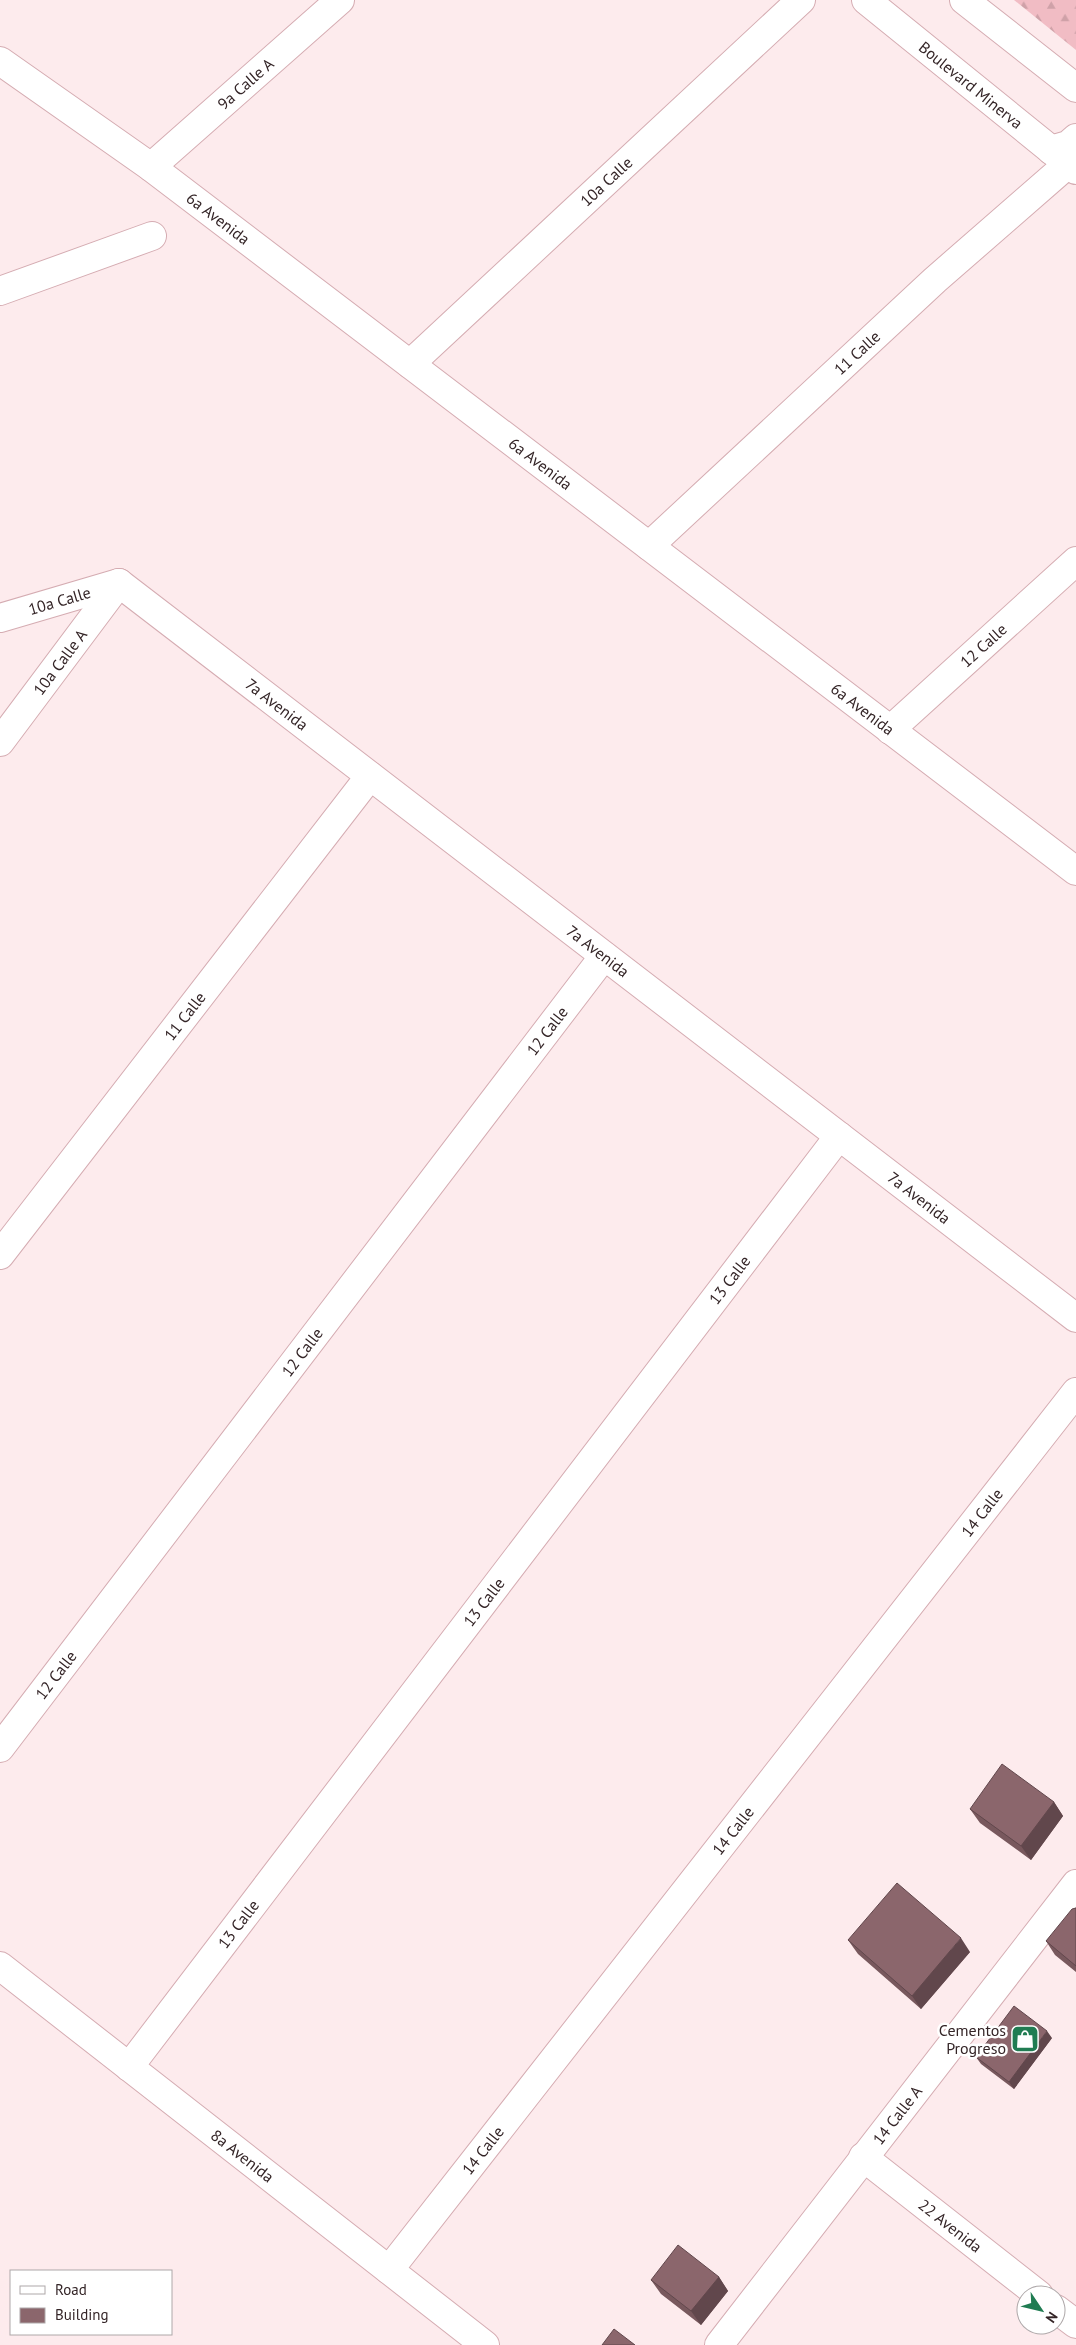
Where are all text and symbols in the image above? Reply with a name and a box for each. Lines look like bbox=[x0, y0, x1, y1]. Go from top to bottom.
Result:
street label: Boulevard Minerva bbox=[915, 37, 1027, 133]
street label: 9a Calle A bbox=[213, 53, 278, 114]
street label: 10a Calle bbox=[576, 152, 636, 211]
street label: 6a Avenida bbox=[183, 188, 254, 249]
street label: 11 Calle bbox=[830, 326, 884, 379]
street label: 6a Avenida bbox=[505, 433, 576, 494]
street label: 10a Calle bbox=[26, 582, 93, 619]
street label: 12 Calle bbox=[956, 619, 1011, 672]
street label: 10a Calle A bbox=[29, 625, 91, 699]
street label: 7a Avenida bbox=[241, 674, 312, 735]
street label: 6a Avenida bbox=[827, 678, 899, 739]
street label: 7a Avenida bbox=[563, 920, 633, 981]
street label: 11 Calle bbox=[160, 988, 210, 1044]
street label: 12 Calle bbox=[522, 1002, 572, 1059]
street label: 7a Avenida bbox=[884, 1167, 955, 1228]
street label: 13 Calle bbox=[704, 1251, 754, 1308]
street label: 12 Calle bbox=[277, 1324, 327, 1380]
street label: 14 Calle bbox=[957, 1484, 1007, 1541]
street label: 13 Calle bbox=[459, 1573, 509, 1630]
street label: 12 Calle bbox=[31, 1646, 81, 1703]
street label: 14 Calle bbox=[708, 1802, 758, 1859]
street label: 13 Calle bbox=[213, 1896, 263, 1952]
place label: Cementos Progreso bbox=[939, 2020, 1006, 2058]
shop icon: Cementos Progreso bbox=[1010, 2024, 1040, 2054]
street label: 14 Calle A bbox=[868, 2081, 927, 2148]
street label: 14 Calle bbox=[458, 2122, 508, 2179]
street label: 8a Avenida bbox=[207, 2125, 278, 2186]
street label: 22 Avenida bbox=[915, 2194, 986, 2257]
legend bbox=[10, 2270, 172, 2335]
text: Road bbox=[55, 2280, 87, 2299]
north arrow bbox=[1016, 2285, 1066, 2335]
text: Building bbox=[55, 2305, 109, 2324]
text: N bbox=[1042, 2309, 1062, 2326]

